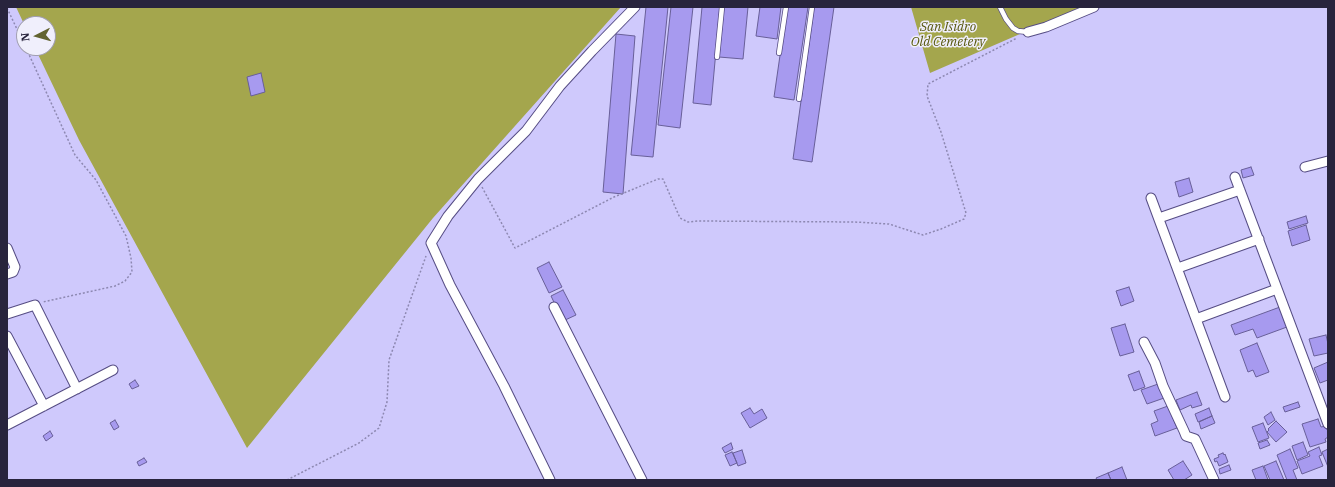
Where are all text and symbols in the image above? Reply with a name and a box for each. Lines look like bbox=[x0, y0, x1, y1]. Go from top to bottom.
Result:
north arrow bbox=[16, 16, 56, 56]
park label: San Isidro Old Cemetery bbox=[911, 19, 985, 50]
text: N bbox=[18, 32, 32, 42]

